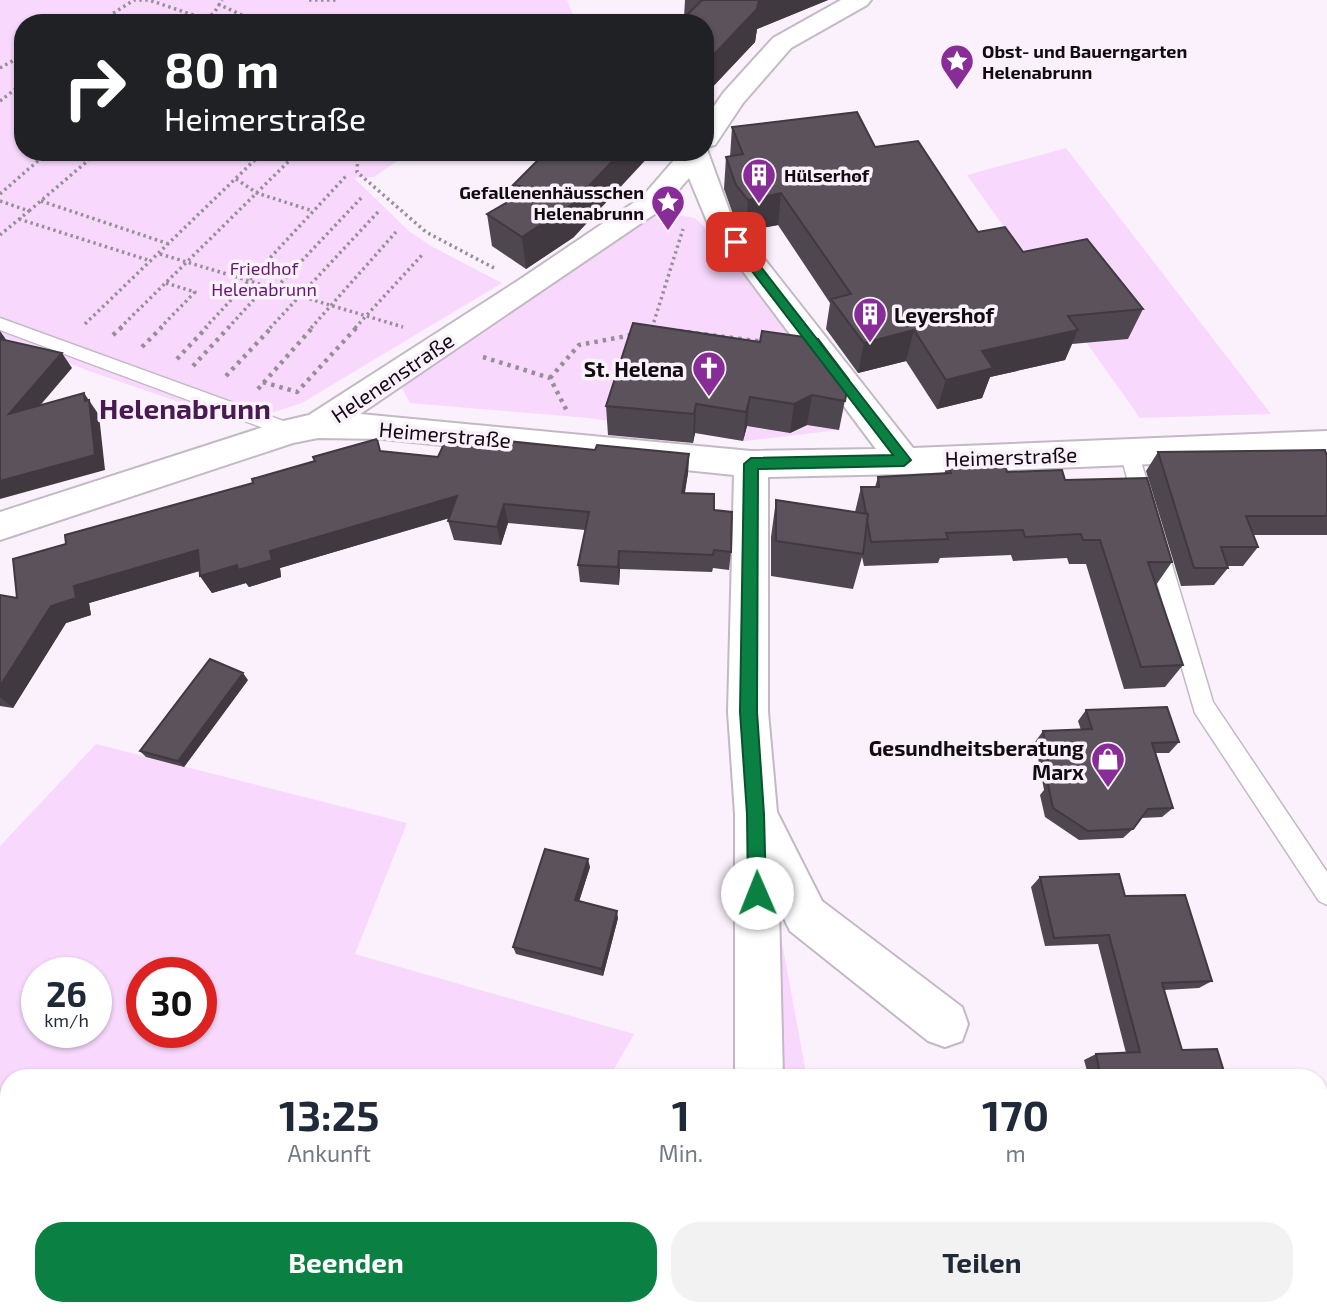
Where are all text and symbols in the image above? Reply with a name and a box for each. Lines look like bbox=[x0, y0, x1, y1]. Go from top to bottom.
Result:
text: 80 m bbox=[164, 39, 279, 98]
place label: Obst- und Bauerngarten Helenabrunn bbox=[982, 40, 1187, 83]
icon: right bbox=[49, 42, 140, 133]
place icon: Obst- und Bauerngarten Helenabrunn bbox=[938, 42, 976, 91]
text: Heimerstraße bbox=[164, 99, 366, 137]
building icon: Hülserhof bbox=[740, 156, 778, 205]
place label: Hülserhof bbox=[784, 164, 870, 186]
place label: Gefallenenhäusschen Helenabrunn bbox=[459, 181, 644, 224]
place icon: Gefallenenhäusschen Helenabrunn bbox=[649, 183, 687, 232]
pin bbox=[706, 212, 766, 272]
icon: arrive bbox=[717, 223, 755, 261]
park label: Friedhof Helenabrunn bbox=[211, 257, 317, 300]
building icon: Leyershof bbox=[851, 295, 889, 344]
place label: Leyershof bbox=[894, 302, 995, 328]
street label: Helenenstraße bbox=[326, 327, 458, 427]
church icon: St. Helena bbox=[690, 349, 728, 398]
place label: St. Helena bbox=[584, 356, 684, 381]
district label: Helenabrunn bbox=[99, 391, 271, 425]
street label: Heimerstraße bbox=[378, 416, 512, 452]
street label: Heimerstraße bbox=[944, 441, 1078, 471]
place label: Gesundheitsberatung Marx bbox=[869, 735, 1084, 784]
shop icon: Gesundheitsberatung Marx bbox=[1089, 740, 1127, 789]
position arrow bbox=[720, 856, 794, 930]
speed limit sign: 30 bbox=[126, 957, 217, 1048]
text: 26 bbox=[46, 972, 87, 1014]
text: km/h bbox=[44, 1009, 89, 1031]
text: 13:25 bbox=[279, 1089, 379, 1139]
text: 1 bbox=[672, 1089, 690, 1139]
text: 170 bbox=[982, 1089, 1049, 1139]
text: Ankunft bbox=[288, 1139, 371, 1167]
text: Min. bbox=[659, 1139, 703, 1167]
text: m bbox=[1005, 1139, 1026, 1167]
button: Beenden bbox=[35, 1222, 657, 1302]
button: Teilen bbox=[671, 1222, 1293, 1302]

